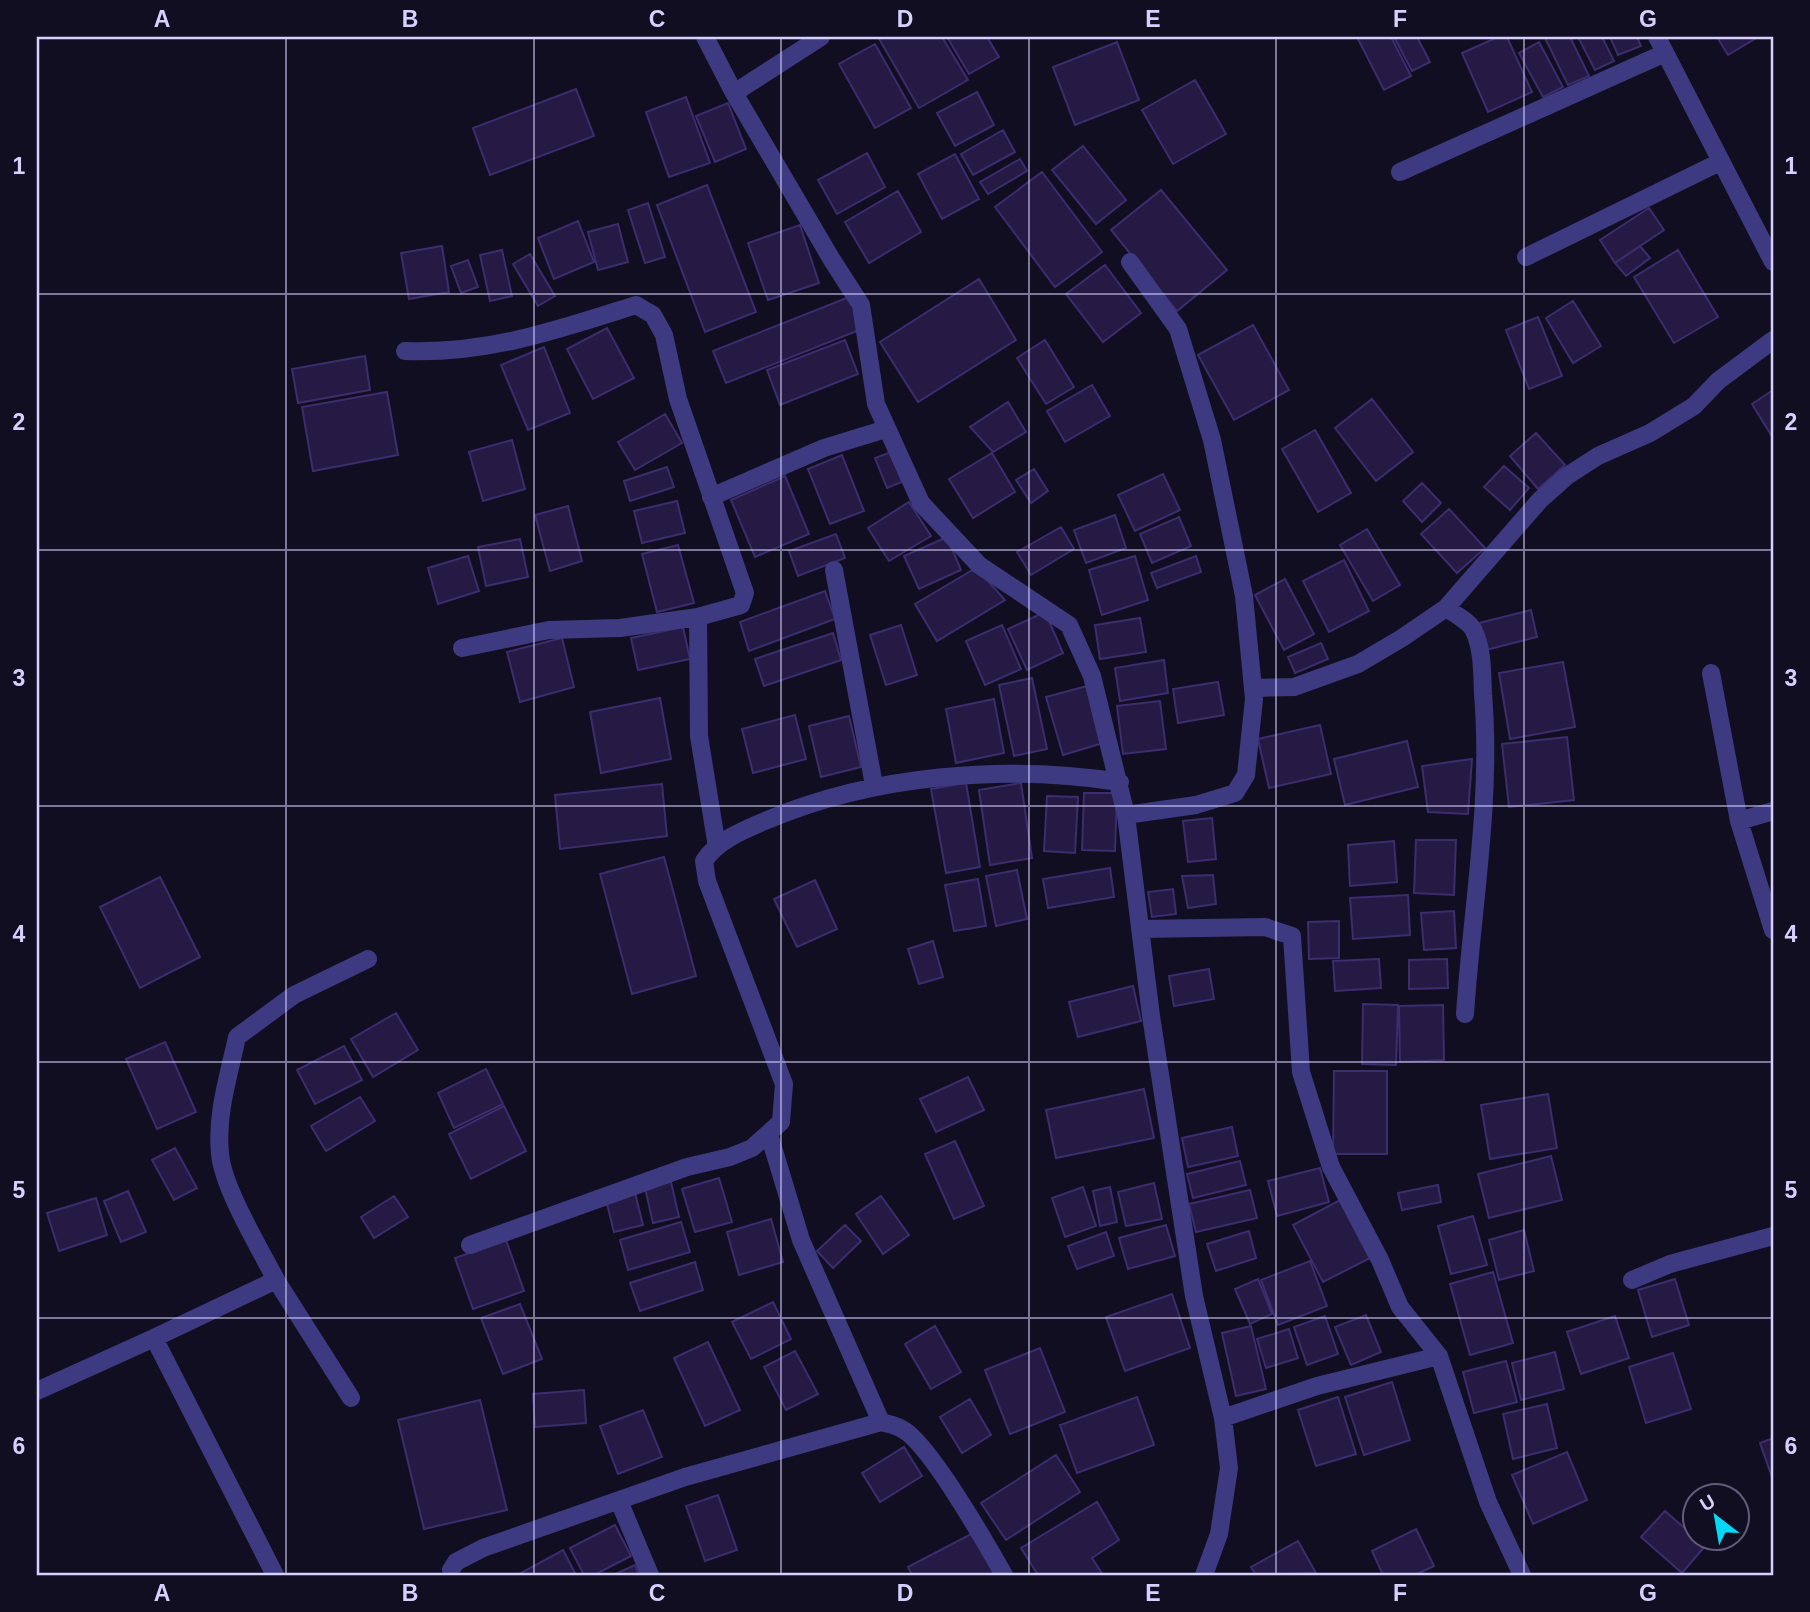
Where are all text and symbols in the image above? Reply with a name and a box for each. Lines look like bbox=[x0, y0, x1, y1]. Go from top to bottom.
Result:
text: A bbox=[154, 6, 170, 32]
text: B bbox=[402, 6, 418, 32]
text: C bbox=[649, 6, 665, 32]
text: D bbox=[897, 6, 913, 32]
text: E bbox=[1145, 6, 1161, 32]
text: F bbox=[1393, 6, 1407, 32]
text: G bbox=[1639, 6, 1657, 32]
text: 1 bbox=[13, 153, 26, 179]
text: 1 bbox=[1785, 153, 1798, 179]
text: 2 bbox=[13, 409, 25, 435]
text: 2 bbox=[1785, 409, 1797, 435]
text: 3 bbox=[13, 665, 25, 691]
text: 3 bbox=[1785, 665, 1797, 691]
text: 4 bbox=[13, 921, 26, 947]
text: 4 bbox=[1785, 921, 1798, 947]
text: 5 bbox=[13, 1177, 26, 1203]
text: 5 bbox=[1785, 1177, 1798, 1203]
text: 6 bbox=[13, 1433, 25, 1459]
text: 6 bbox=[1785, 1433, 1797, 1459]
north arrow bbox=[1680, 1482, 1750, 1552]
text: U bbox=[1696, 1490, 1719, 1515]
text: A bbox=[154, 1580, 170, 1606]
text: B bbox=[402, 1580, 418, 1606]
text: C bbox=[649, 1580, 665, 1606]
text: D bbox=[897, 1580, 913, 1606]
text: E bbox=[1145, 1580, 1161, 1606]
text: F bbox=[1393, 1580, 1407, 1606]
text: G bbox=[1639, 1580, 1657, 1606]

